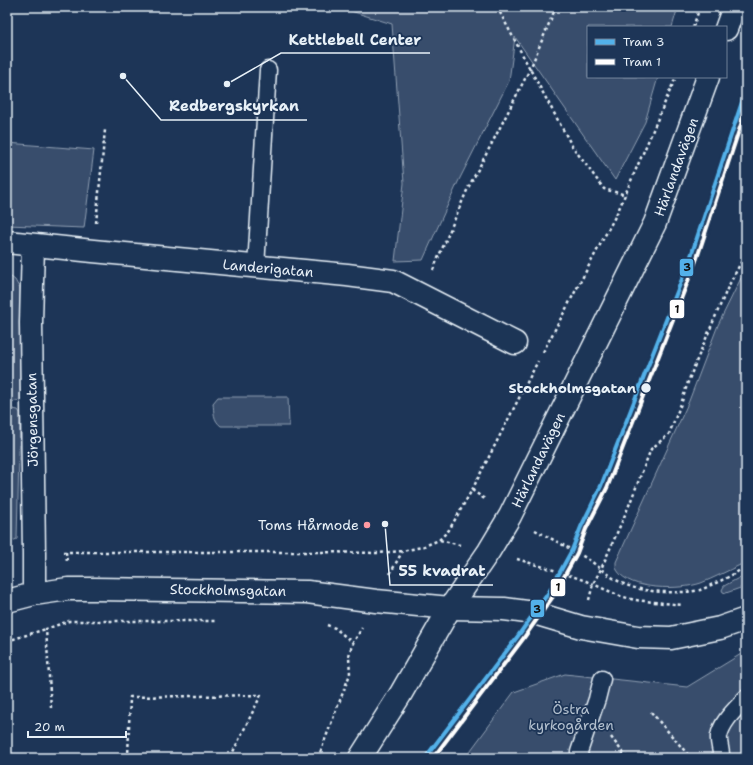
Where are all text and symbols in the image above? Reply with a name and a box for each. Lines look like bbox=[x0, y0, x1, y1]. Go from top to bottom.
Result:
callout: Kettlebell Center bbox=[281, 26, 430, 53]
legend bbox=[587, 26, 727, 78]
text: Kettlebell Center bbox=[289, 30, 421, 50]
text: Tram 3 bbox=[623, 34, 665, 50]
text: Tram 1 bbox=[623, 54, 661, 70]
callout: Redbergskyrkan bbox=[161, 93, 307, 120]
text: Redbergskyrkan bbox=[169, 96, 299, 116]
street label: Härlandavägen bbox=[650, 115, 702, 219]
street label: Landerigatan bbox=[222, 255, 315, 281]
line badge: 3 bbox=[679, 258, 694, 277]
text: 3 bbox=[683, 260, 691, 275]
line badge: 1 bbox=[669, 299, 685, 319]
text: 1 bbox=[674, 302, 680, 317]
street label: Jörgensgatan bbox=[22, 372, 42, 467]
place label: Stockholmsgatan bbox=[508, 379, 636, 397]
marker: Stockholmsgatan bbox=[639, 381, 653, 395]
street label: Härlandavägen bbox=[507, 409, 569, 511]
place label: Toms Hårmode bbox=[258, 516, 359, 534]
marker: Toms Hårmode bbox=[362, 520, 372, 530]
callout: 55 kvadrat bbox=[390, 558, 493, 585]
text: 55 kvadrat bbox=[398, 561, 486, 581]
line badge: 1 bbox=[550, 578, 566, 597]
street label: Stockholmsgatan bbox=[170, 580, 287, 600]
text: 1 bbox=[555, 580, 561, 595]
line badge: 3 bbox=[530, 599, 545, 618]
text: 3 bbox=[533, 602, 541, 617]
park label: Östra kyrkogården bbox=[528, 700, 614, 734]
scale bar bbox=[28, 713, 126, 739]
text: 20 m bbox=[34, 719, 65, 735]

